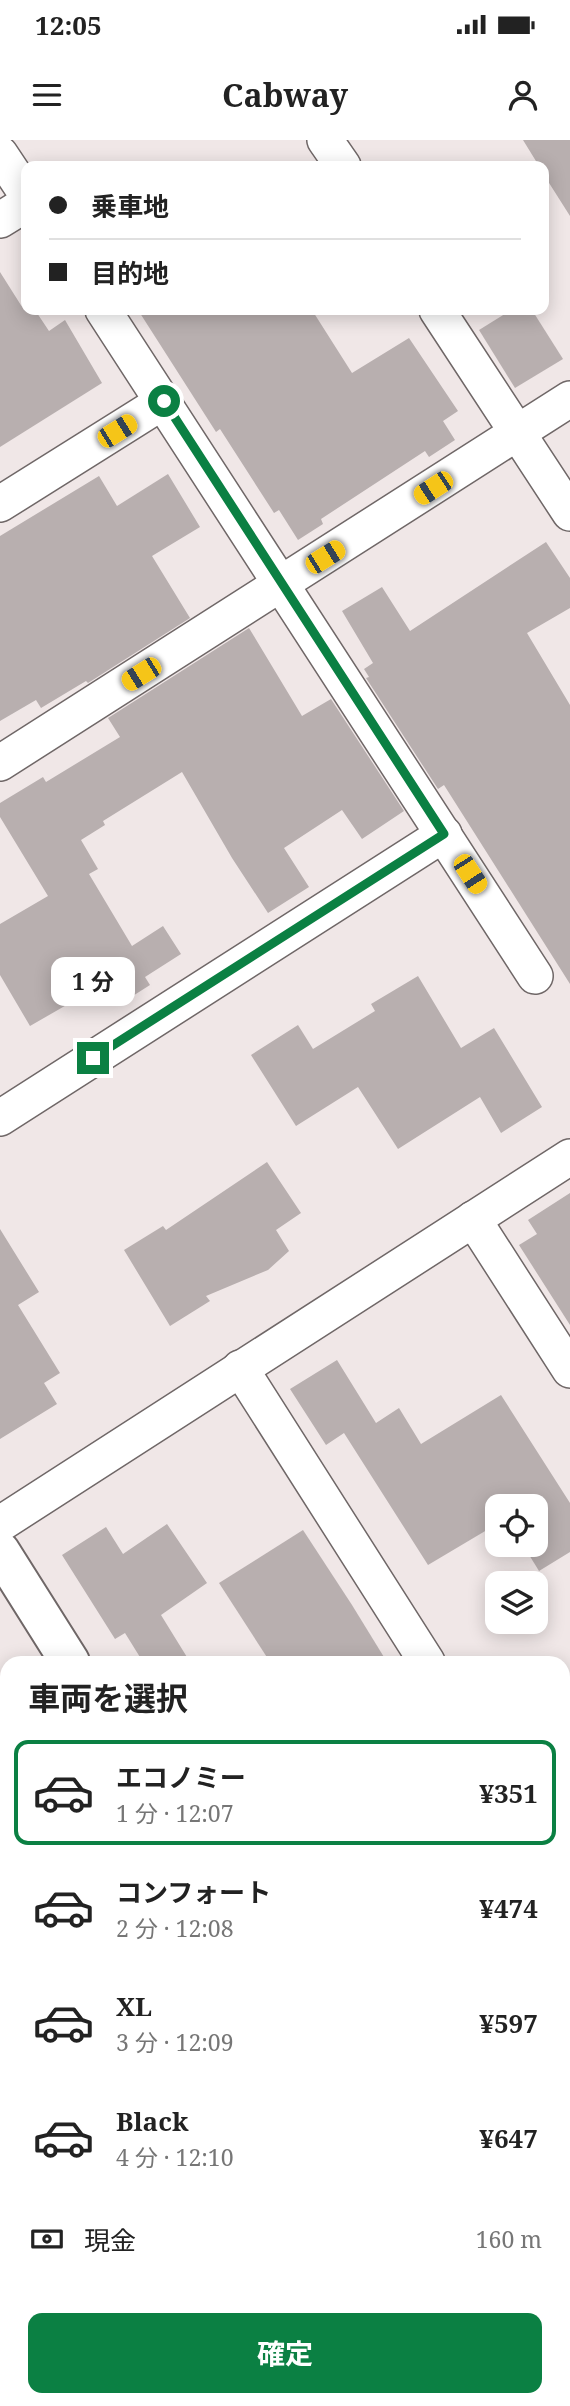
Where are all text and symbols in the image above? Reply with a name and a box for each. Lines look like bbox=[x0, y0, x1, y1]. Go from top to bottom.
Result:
text: 12:05 bbox=[35, 7, 102, 43]
text: Cabway bbox=[222, 73, 348, 116]
icon: menu bbox=[28, 76, 66, 114]
icon: person bbox=[504, 76, 542, 114]
text: 乗車地 bbox=[91, 188, 169, 224]
text: 目的地 bbox=[91, 255, 169, 291]
route start bbox=[148, 385, 180, 417]
car bbox=[94, 411, 141, 451]
car bbox=[410, 468, 457, 508]
car bbox=[302, 537, 349, 577]
car bbox=[118, 654, 165, 694]
car bbox=[450, 851, 491, 897]
callout: 1 分 bbox=[51, 956, 135, 1006]
text: 1 分 bbox=[72, 965, 114, 997]
route end bbox=[77, 1042, 109, 1074]
map controls bbox=[485, 1494, 548, 1634]
button: locate bbox=[485, 1494, 548, 1557]
button: layers bbox=[485, 1571, 548, 1634]
text: 車両を選択 bbox=[28, 1676, 188, 1719]
text: エコノミー bbox=[116, 1759, 246, 1795]
icon: car bbox=[32, 1761, 95, 1824]
text: ¥351 bbox=[479, 1775, 538, 1811]
text: 1 分 · 12:07 bbox=[116, 1797, 234, 1829]
text: コンフォート bbox=[116, 1874, 271, 1910]
icon: car bbox=[32, 1876, 95, 1939]
text: ¥474 bbox=[479, 1890, 538, 1926]
text: 2 分 · 12:08 bbox=[116, 1912, 234, 1944]
text: XL bbox=[116, 1988, 152, 2024]
icon: car bbox=[32, 1991, 95, 2054]
text: ¥597 bbox=[479, 2005, 538, 2041]
text: 3 分 · 12:09 bbox=[116, 2026, 234, 2058]
text: Black bbox=[116, 2103, 189, 2139]
icon: car bbox=[32, 2106, 95, 2169]
text: ¥647 bbox=[479, 2120, 538, 2156]
text: 4 分 · 12:10 bbox=[116, 2141, 234, 2173]
icon: cash bbox=[28, 2220, 66, 2258]
text: 現金 bbox=[84, 2222, 136, 2258]
text: 160 m bbox=[476, 2223, 542, 2255]
button: 確定 bbox=[28, 2313, 542, 2393]

